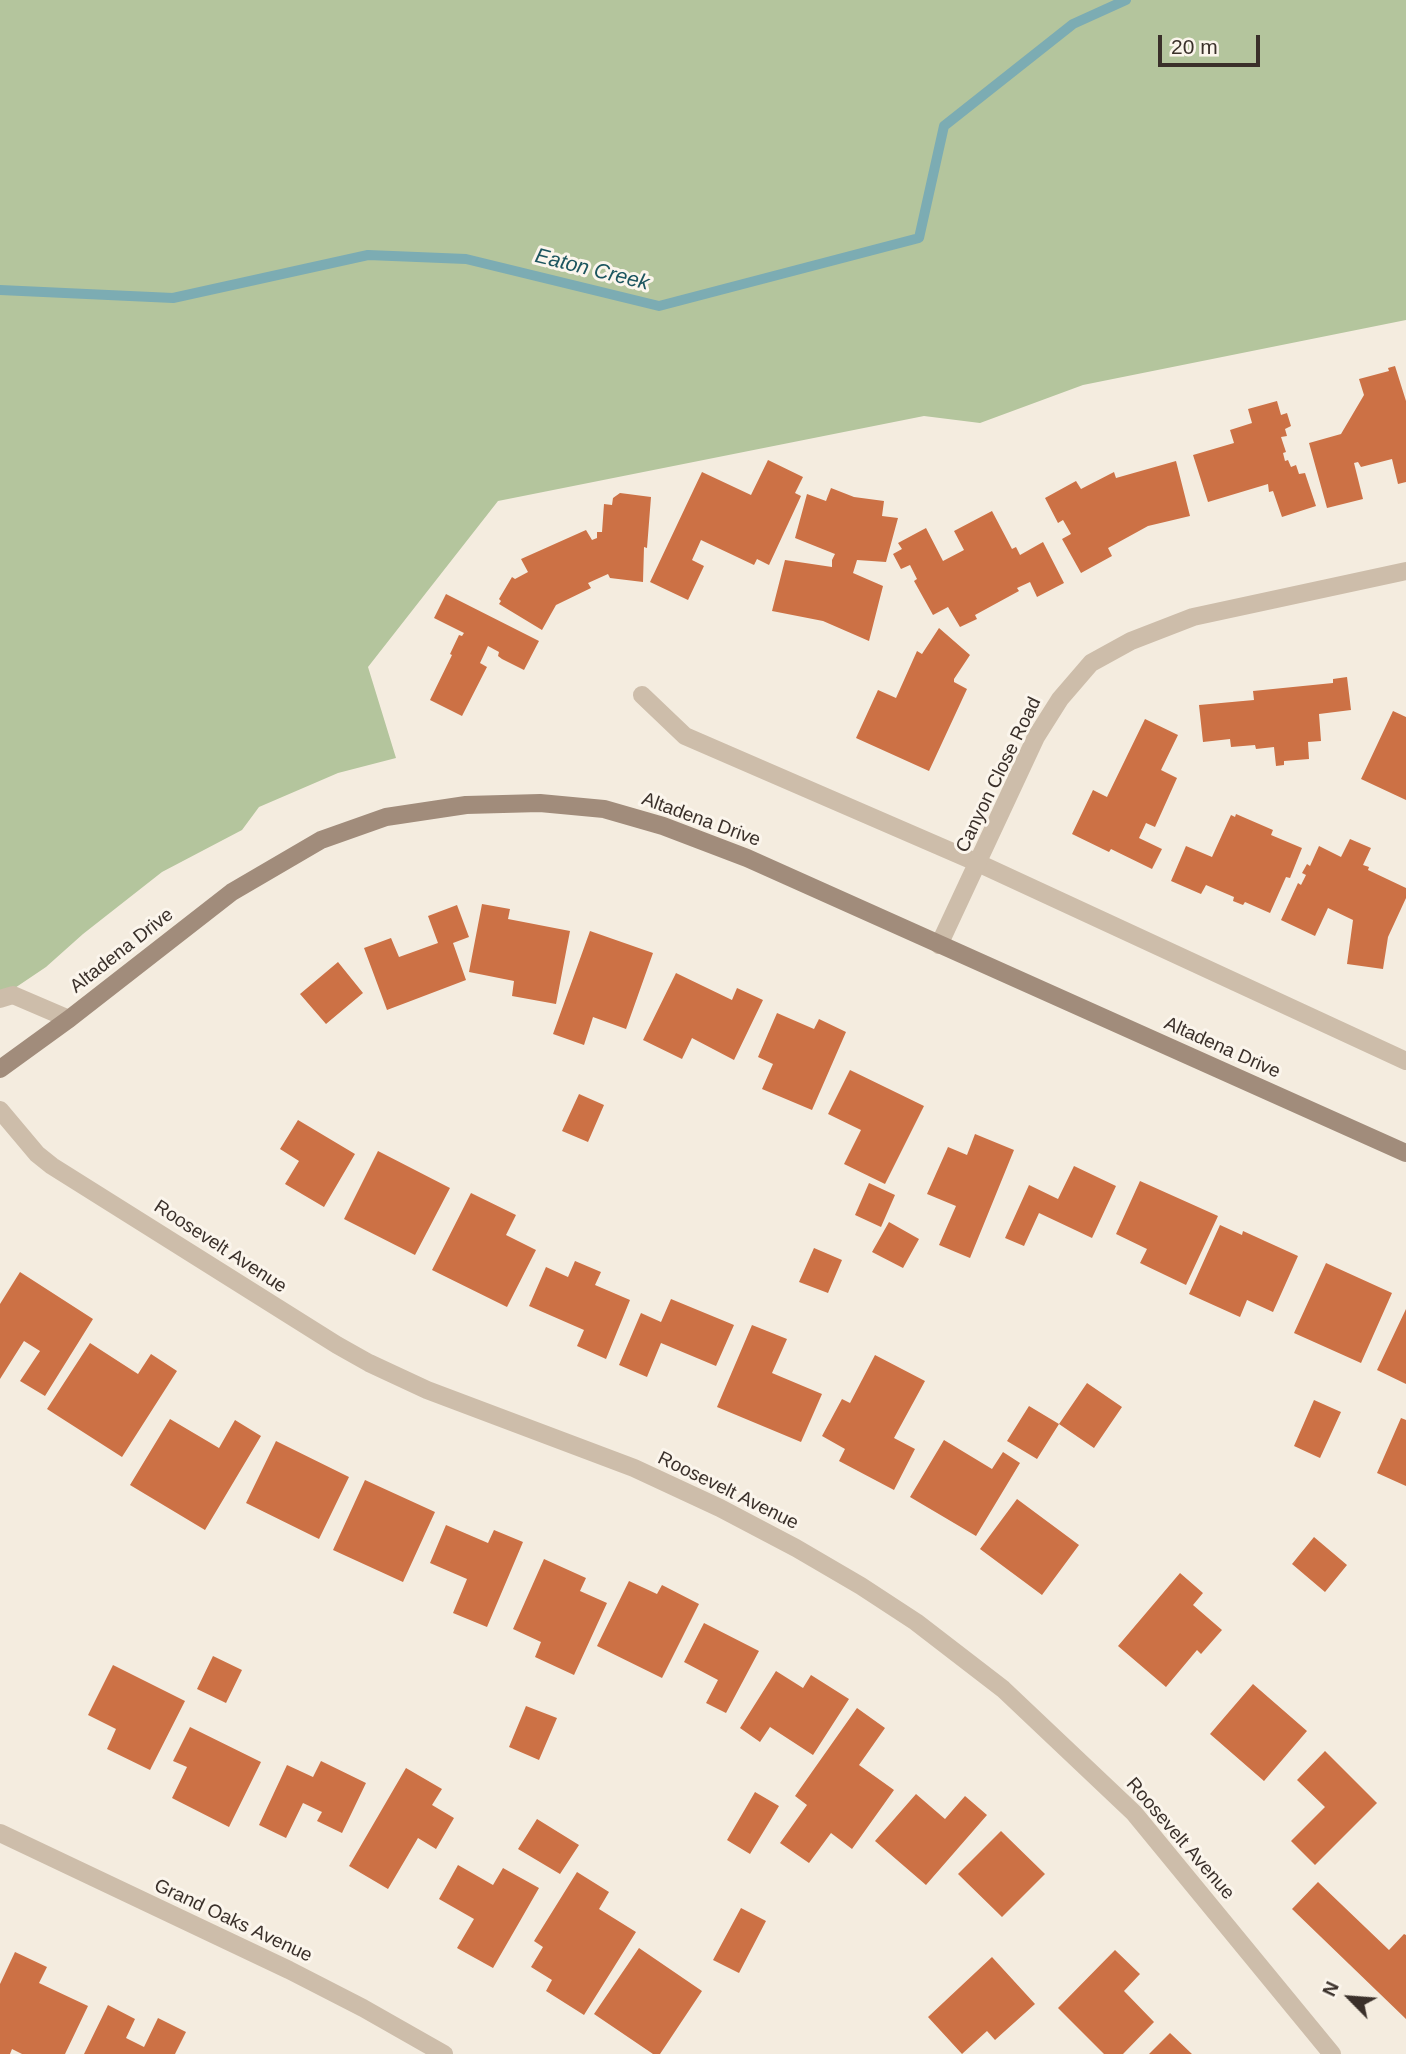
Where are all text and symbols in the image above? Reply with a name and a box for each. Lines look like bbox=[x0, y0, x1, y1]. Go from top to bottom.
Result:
scale bar bbox=[1161, 21, 1262, 65]
text: 20 m bbox=[1171, 35, 1218, 58]
water label: Eaton Creek bbox=[532, 244, 652, 296]
street label: Canyon Close Road bbox=[951, 694, 1047, 856]
street label: Altadena Drive bbox=[639, 788, 763, 852]
street label: Altadena Drive bbox=[66, 904, 178, 998]
street label: Altadena Drive bbox=[1160, 1012, 1284, 1084]
street label: Roosevelt Avenue bbox=[149, 1196, 291, 1298]
street label: Roosevelt Avenue bbox=[654, 1447, 802, 1535]
street label: Roosevelt Avenue bbox=[1121, 1773, 1239, 1905]
street label: Grand Oaks Avenue bbox=[150, 1874, 316, 1968]
north arrow bbox=[1315, 1963, 1385, 2033]
text: N bbox=[1318, 1978, 1343, 2000]

